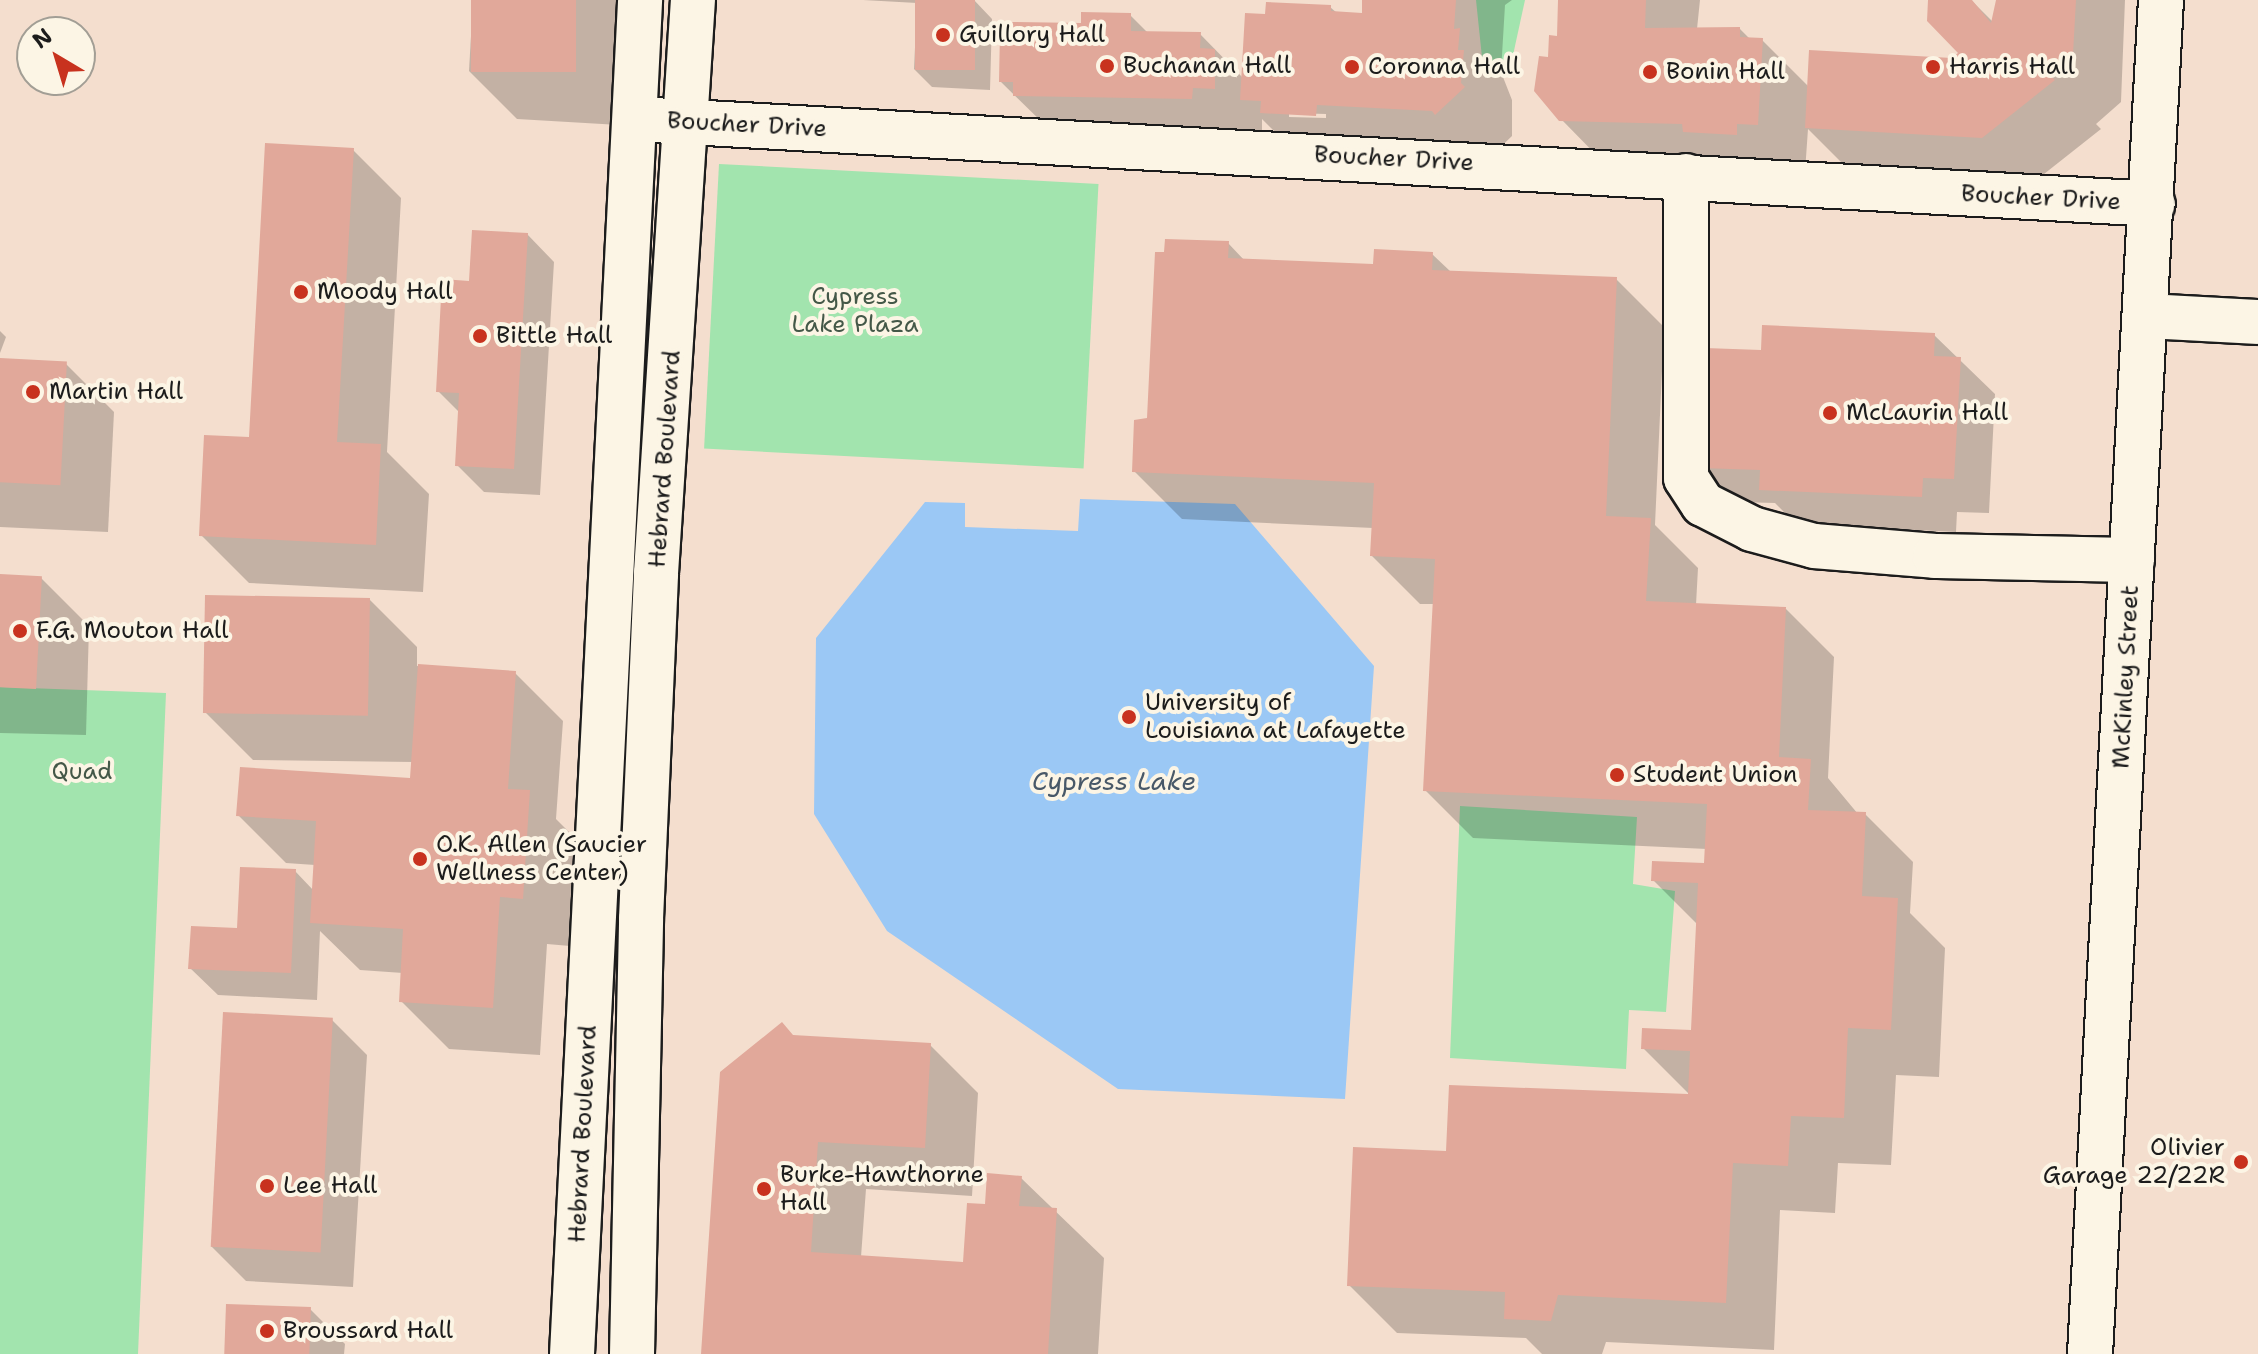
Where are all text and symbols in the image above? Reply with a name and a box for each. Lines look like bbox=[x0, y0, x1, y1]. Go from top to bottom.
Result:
north arrow bbox=[16, 16, 96, 96]
text: N bbox=[26, 21, 58, 55]
place label: Guillory Hall bbox=[959, 21, 1105, 49]
marker: Guillory Hall bbox=[934, 26, 952, 44]
place label: Buchanan Hall bbox=[1123, 52, 1291, 80]
place label: Coronna Hall bbox=[1368, 53, 1520, 81]
place label: Harris Hall bbox=[1949, 53, 2075, 81]
marker: Buchanan Hall bbox=[1098, 57, 1116, 75]
marker: Coronna Hall bbox=[1343, 58, 1361, 76]
place label: Bonin Hall bbox=[1666, 58, 1785, 86]
marker: Harris Hall bbox=[1924, 58, 1942, 76]
marker: Bonin Hall bbox=[1641, 63, 1659, 81]
street label: Boucher Drive bbox=[666, 106, 828, 144]
street label: Boucher Drive bbox=[1313, 140, 1475, 178]
street label: Boucher Drive bbox=[1960, 179, 2122, 217]
place label: Moody Hall bbox=[317, 278, 452, 306]
marker: Moody Hall bbox=[292, 283, 310, 301]
park label: Cypress Lake Plaza bbox=[791, 283, 919, 339]
place label: Bittle Hall bbox=[496, 322, 612, 350]
marker: Bittle Hall bbox=[471, 327, 489, 345]
street label: Hebrard Boulevard bbox=[643, 349, 687, 569]
place label: Martin Hall bbox=[49, 378, 183, 406]
marker: Martin Hall bbox=[24, 383, 42, 401]
place label: McLaurin Hall bbox=[1846, 399, 2008, 427]
marker: McLaurin Hall bbox=[1821, 404, 1839, 422]
street label: McKinley Street bbox=[2107, 584, 2145, 770]
place label: F.G. Mouton Hall bbox=[36, 617, 228, 645]
marker: F.G. Mouton Hall bbox=[11, 622, 29, 640]
place label: University of Louisiana at Lafayette bbox=[1145, 689, 1406, 745]
marker: University of Louisiana at Lafayette bbox=[1120, 708, 1138, 726]
park label: Quad bbox=[52, 758, 112, 786]
place label: Student Union bbox=[1633, 761, 1797, 789]
water label: Cypress Lake bbox=[1032, 765, 1196, 797]
marker: Student Union bbox=[1608, 766, 1626, 784]
place label: O.K. Allen (Saucier Wellness Center) bbox=[436, 831, 647, 887]
marker: O.K. Allen (Saucier Wellness Center) bbox=[411, 850, 429, 868]
street label: Hebrard Boulevard bbox=[563, 1024, 603, 1244]
place label: Olivier Garage 22/22R bbox=[2043, 1134, 2225, 1190]
marker: Olivier Garage 22/22R bbox=[2232, 1153, 2250, 1171]
place label: Burke-Hawthorne Hall bbox=[780, 1161, 984, 1217]
place label: Lee Hall bbox=[283, 1172, 377, 1200]
marker: Lee Hall bbox=[258, 1177, 276, 1195]
marker: Burke-Hawthorne Hall bbox=[755, 1180, 773, 1198]
place label: Broussard Hall bbox=[283, 1317, 453, 1345]
marker: Broussard Hall bbox=[258, 1322, 276, 1340]

